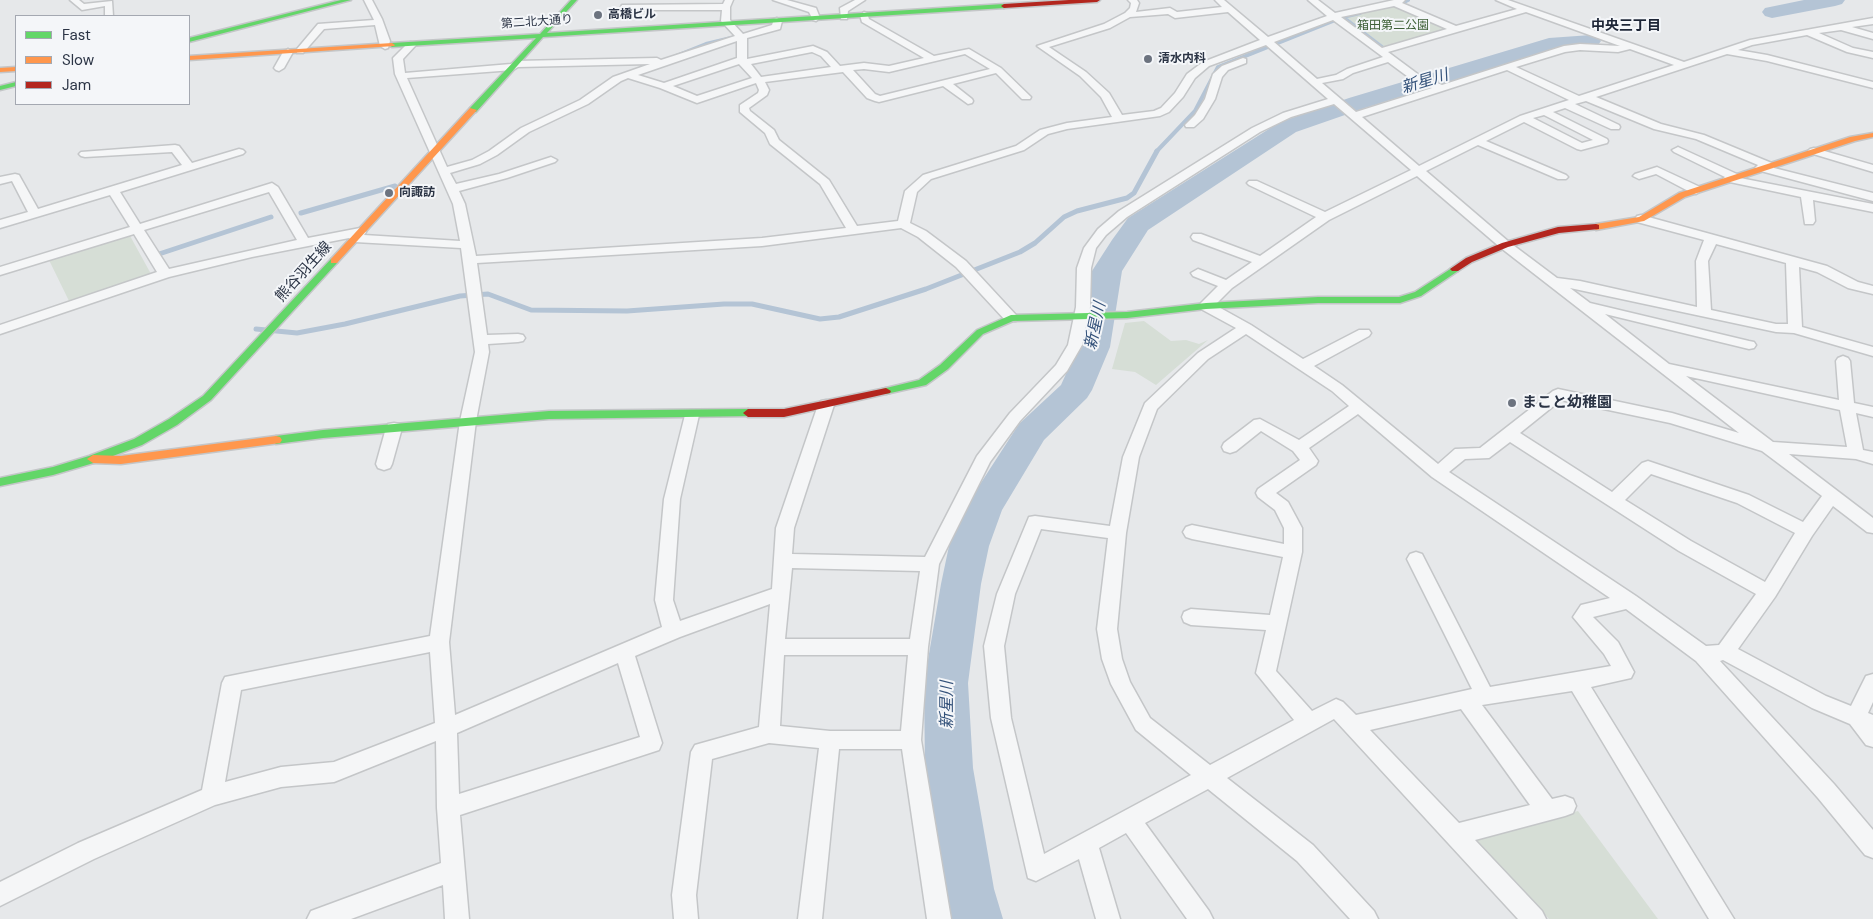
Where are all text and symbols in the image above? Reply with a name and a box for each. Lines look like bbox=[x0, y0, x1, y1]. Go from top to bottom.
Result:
place label: 高橋ビル bbox=[608, 8, 656, 22]
marker: 高橋ビル bbox=[592, 9, 604, 21]
street label: 第二北大通り bbox=[501, 12, 573, 32]
legend bbox=[15, 15, 190, 105]
district label: 中央三丁目 bbox=[1591, 18, 1661, 34]
park label: 箱田第二公園 bbox=[1357, 19, 1429, 33]
text: Fast bbox=[62, 25, 91, 45]
text: Slow bbox=[62, 50, 94, 70]
place label: 清水内科 bbox=[1158, 52, 1206, 66]
marker: 清水内科 bbox=[1142, 53, 1154, 65]
water label: 新星川 bbox=[1399, 66, 1451, 98]
text: Jam bbox=[62, 75, 91, 95]
place label: 向諏訪 bbox=[399, 186, 435, 200]
marker: 向諏訪 bbox=[383, 187, 395, 199]
street label: 熊谷羽生線 bbox=[272, 238, 336, 306]
water label: 新星川 bbox=[1082, 301, 1110, 351]
place label: まこと幼稚園 bbox=[1522, 394, 1612, 412]
marker: まこと幼稚園 bbox=[1506, 397, 1518, 409]
water label: 新星川 bbox=[938, 681, 958, 729]

